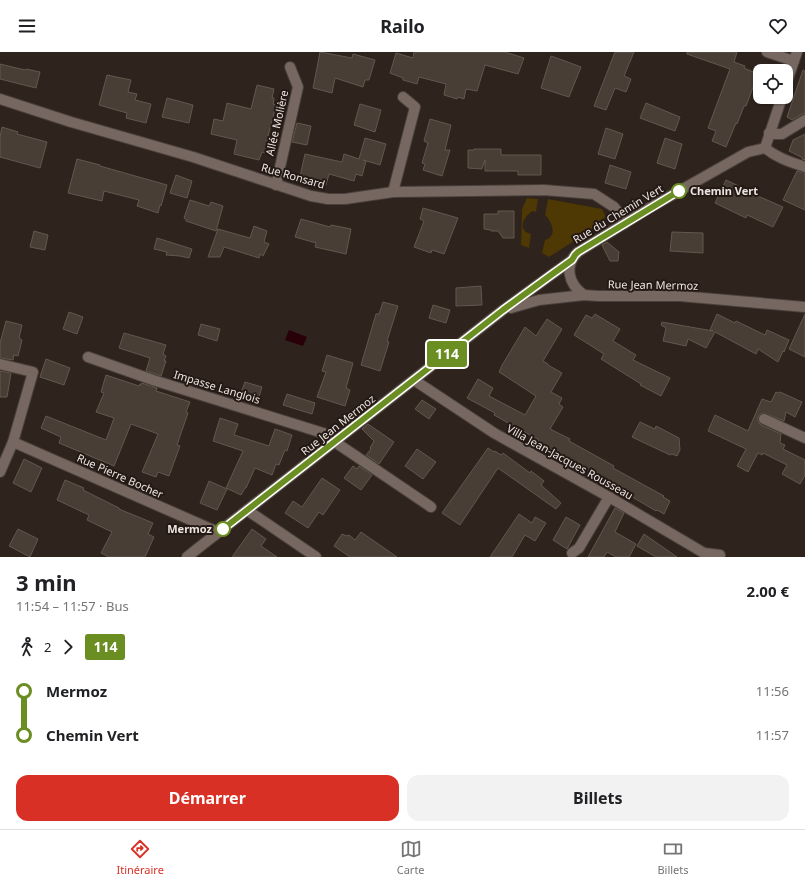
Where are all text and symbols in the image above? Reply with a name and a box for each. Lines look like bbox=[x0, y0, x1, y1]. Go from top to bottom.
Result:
text: Railo bbox=[380, 14, 425, 38]
icon: menu bbox=[16, 15, 38, 37]
icon: heart bbox=[767, 15, 789, 37]
map controls bbox=[753, 64, 793, 104]
button: locate bbox=[753, 64, 793, 104]
street label: Allée Molière bbox=[262, 89, 291, 157]
street label: Rue Ronsard bbox=[260, 159, 327, 192]
street label: Rue du Chemin Vert bbox=[570, 181, 666, 247]
marker: Chemin Vert bbox=[671, 183, 687, 199]
place label: Chemin Vert bbox=[690, 183, 758, 198]
street label: Rue Jean Mermoz bbox=[608, 276, 698, 293]
line badge: 114 bbox=[424, 341, 470, 367]
text: 114 bbox=[435, 344, 459, 363]
street label: Impasse Langlois bbox=[172, 366, 262, 407]
street label: Rue Jean Mermoz bbox=[297, 391, 378, 458]
street label: Villa Jean-Jacques Rousseau bbox=[504, 421, 636, 503]
street label: Rue Pierre Bocher bbox=[75, 450, 166, 501]
place label: Mermoz bbox=[167, 521, 213, 536]
marker: Mermoz bbox=[215, 521, 231, 537]
text: 3 min bbox=[16, 567, 77, 597]
text: 2.00 € bbox=[747, 581, 789, 601]
text: 11:54 – 11:57 · Bus bbox=[16, 597, 129, 615]
icon: walk bbox=[16, 636, 38, 658]
icon: forward bbox=[57, 636, 79, 658]
text: 114 bbox=[93, 637, 117, 656]
text: 2 bbox=[44, 638, 51, 656]
text: Mermoz bbox=[46, 681, 107, 701]
text: 11:56 bbox=[756, 682, 789, 700]
text: Chemin Vert bbox=[46, 725, 139, 745]
text: 11:57 bbox=[756, 726, 789, 744]
button: Démarrer bbox=[16, 775, 399, 821]
button: Billets bbox=[407, 775, 789, 821]
tab: Itinéraire bbox=[116, 838, 164, 877]
tab: Carte bbox=[397, 838, 425, 877]
tab: Billets bbox=[657, 838, 689, 877]

